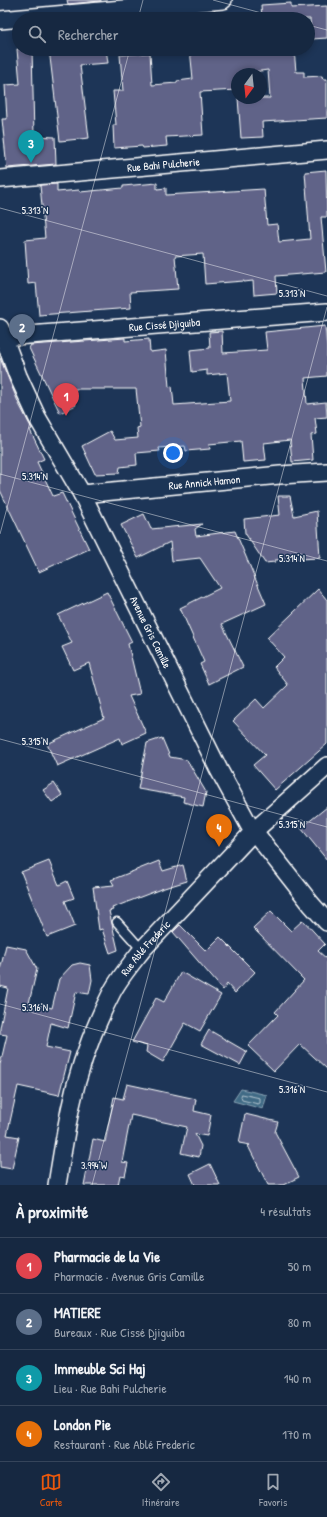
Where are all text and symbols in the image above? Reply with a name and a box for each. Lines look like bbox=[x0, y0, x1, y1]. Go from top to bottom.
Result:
search box bbox=[12, 12, 315, 56]
icon: search bbox=[26, 23, 48, 45]
text: Rechercher bbox=[58, 24, 119, 45]
north arrow bbox=[231, 68, 267, 104]
pin: 3 bbox=[18, 130, 44, 163]
street label: Rue Bahi Pulcherie bbox=[126, 154, 201, 175]
text: 5.313°N bbox=[22, 204, 48, 217]
text: 5.313°N bbox=[279, 287, 305, 300]
pin: 2 bbox=[9, 314, 35, 347]
street label: Rue Cissé Djiguiba bbox=[128, 315, 201, 334]
pin: 1 bbox=[53, 383, 79, 416]
your location bbox=[163, 443, 183, 463]
text: 5.314°N bbox=[22, 470, 48, 483]
street label: Rue Annick Hamon bbox=[168, 472, 241, 493]
text: 5.314°N bbox=[279, 552, 305, 565]
street label: Avenue Gris Camille bbox=[127, 594, 175, 671]
text: 5.315°N bbox=[22, 735, 48, 748]
pin: 4 bbox=[206, 814, 232, 847]
text: 5.315°N bbox=[279, 818, 305, 831]
street label: Rue Ablé Frederic bbox=[118, 917, 174, 978]
text: 5.316°N bbox=[22, 1001, 48, 1014]
text: 5.316°N bbox=[279, 1083, 305, 1096]
text: 3.994°W bbox=[81, 1159, 108, 1172]
text: À proximité bbox=[16, 1200, 88, 1223]
text: 4 résultats bbox=[260, 1202, 311, 1220]
text: Pharmacie de la Vie bbox=[54, 1246, 160, 1267]
text: 1 bbox=[27, 1257, 31, 1275]
text: 50 m bbox=[288, 1257, 311, 1275]
text: Pharmacie · Avenue Gris Camille bbox=[54, 1267, 204, 1285]
text: MATIERE bbox=[54, 1302, 101, 1323]
text: 2 bbox=[26, 1313, 32, 1331]
text: 80 m bbox=[288, 1313, 311, 1331]
text: Bureaux · Rue Cissé Djiguiba bbox=[54, 1323, 185, 1341]
text: Immeuble Sci Haj bbox=[54, 1358, 145, 1379]
text: 3 bbox=[26, 1369, 32, 1387]
text: 140 m bbox=[284, 1369, 311, 1387]
text: Lieu · Rue Bahi Pulcherie bbox=[54, 1379, 167, 1397]
text: London Pie bbox=[54, 1414, 111, 1435]
text: 4 bbox=[27, 1425, 31, 1443]
text: 170 m bbox=[282, 1425, 311, 1443]
text: Restaurant · Rue Ablé Frederic bbox=[54, 1435, 195, 1453]
tab: Carte bbox=[40, 1471, 62, 1509]
tab: Itinéraire bbox=[142, 1471, 180, 1509]
tab: Favoris bbox=[259, 1471, 287, 1509]

